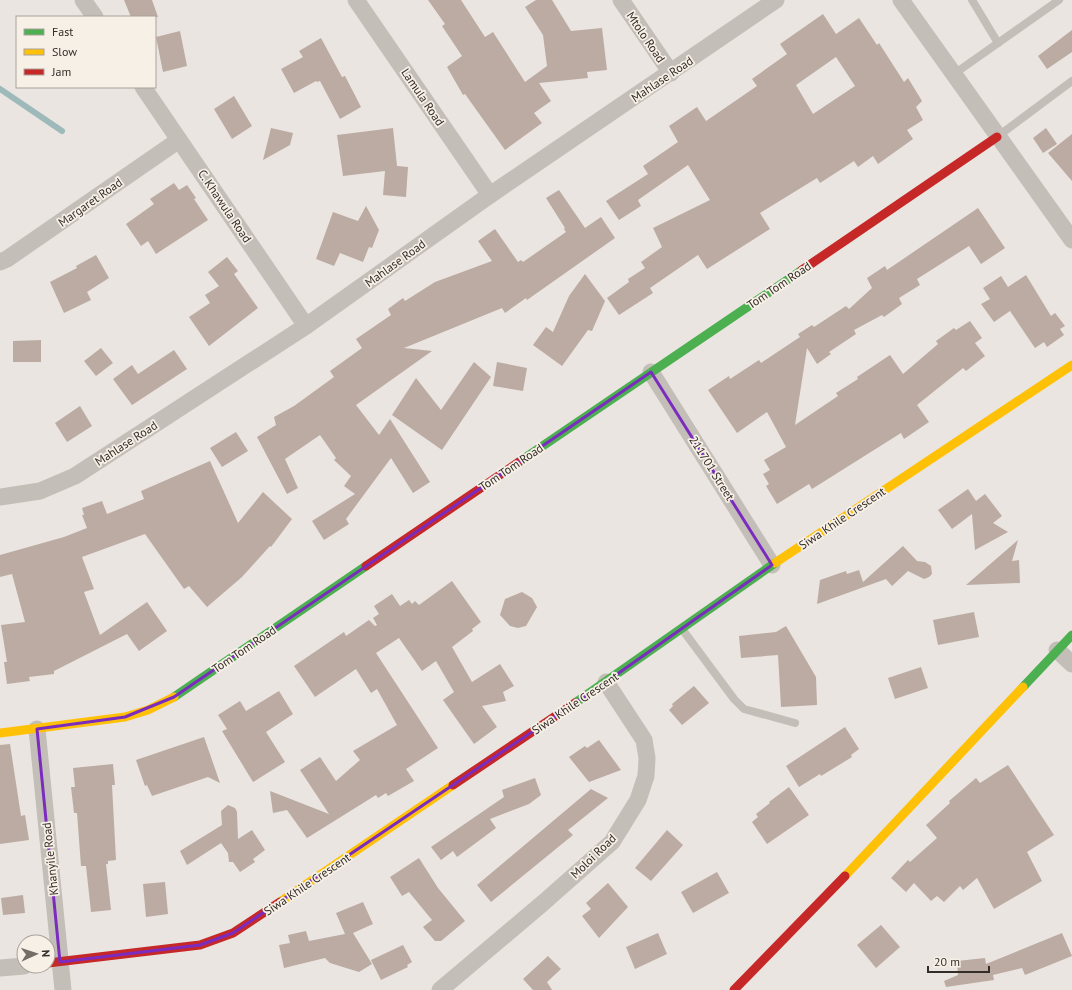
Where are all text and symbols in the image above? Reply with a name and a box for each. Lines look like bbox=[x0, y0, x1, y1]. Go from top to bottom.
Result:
street label: Mtolo Road bbox=[623, 9, 669, 65]
legend bbox=[16, 16, 156, 88]
text: Fast bbox=[52, 24, 73, 39]
text: Slow bbox=[52, 44, 77, 59]
street label: Mahlase Road bbox=[628, 53, 696, 105]
text: Jam bbox=[51, 64, 71, 79]
street label: Lamula Road bbox=[398, 65, 448, 129]
street label: C. Khawula Road bbox=[195, 167, 255, 245]
street label: Margaret Road bbox=[55, 174, 125, 230]
street label: Mahlase Road bbox=[362, 236, 428, 290]
street label: Tom Tom Road bbox=[744, 258, 814, 312]
street label: Mahlase Road bbox=[92, 417, 160, 469]
street label: 211701 Street bbox=[686, 433, 738, 503]
street label: Tom Tom Road bbox=[476, 440, 546, 494]
street label: Siwa Khile Crescent bbox=[796, 483, 888, 553]
street label: Tom Tom Road bbox=[209, 622, 279, 676]
street label: Siwa Khile Crescent bbox=[529, 668, 621, 738]
street label: Khanyile Road bbox=[39, 822, 61, 896]
street label: Moloi Road bbox=[567, 831, 619, 881]
street label: Siwa Khile Crescent bbox=[261, 849, 353, 919]
north arrow bbox=[16, 934, 56, 974]
scale bar bbox=[928, 948, 989, 974]
text: N bbox=[39, 949, 53, 957]
text: 20 m bbox=[934, 954, 960, 969]

